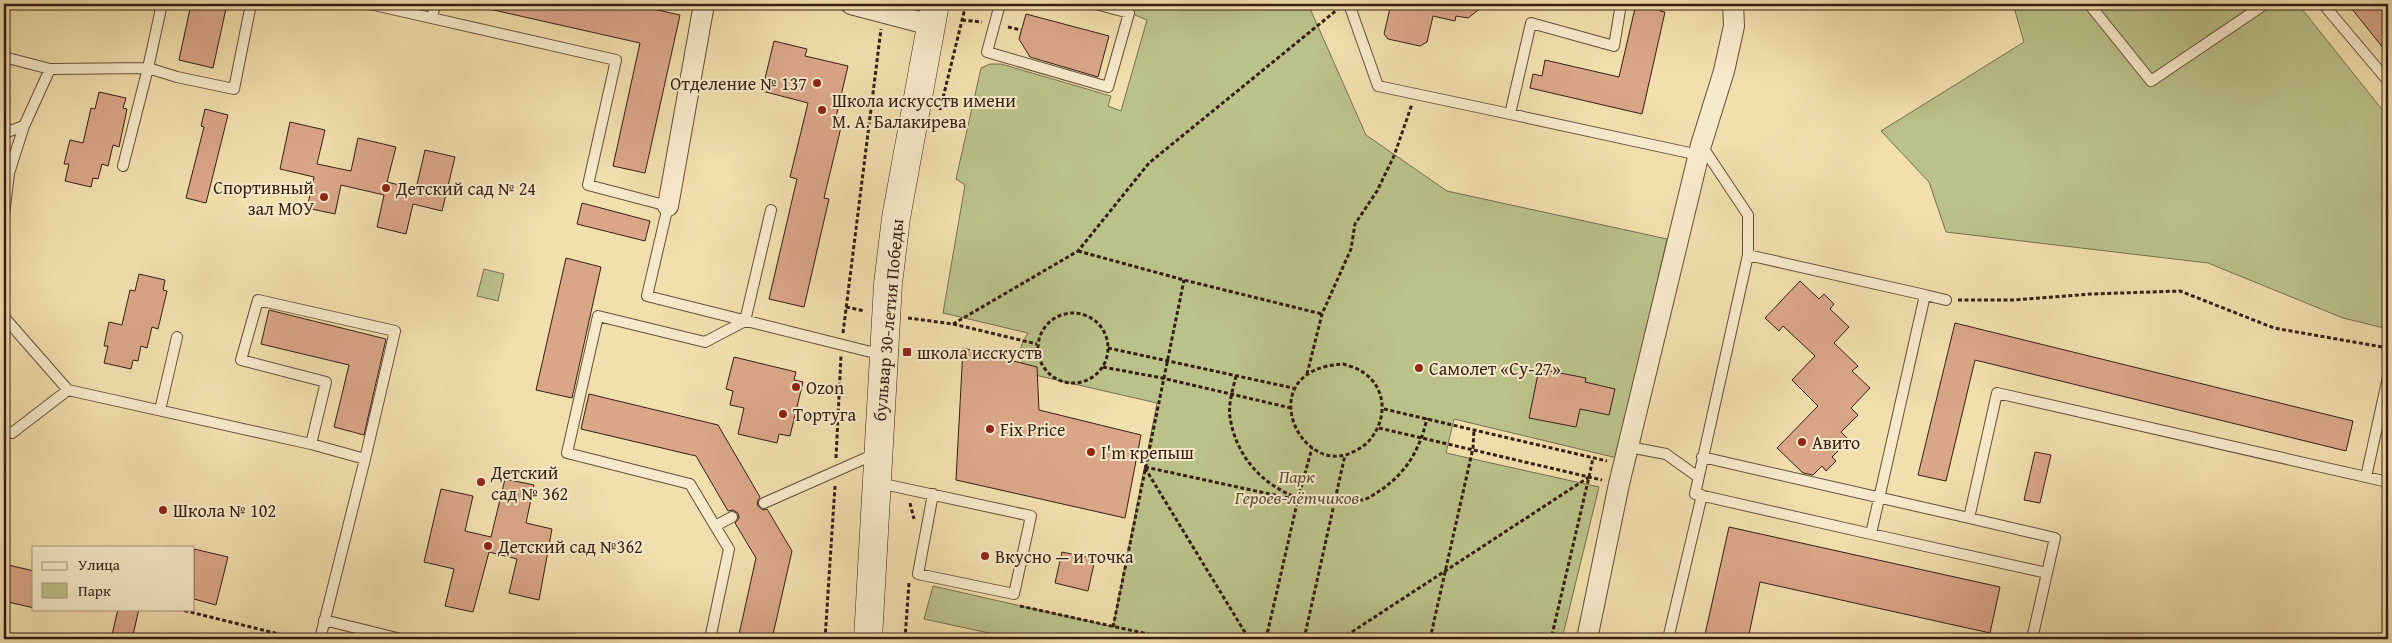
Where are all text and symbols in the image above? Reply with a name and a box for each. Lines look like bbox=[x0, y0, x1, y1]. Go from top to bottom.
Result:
place label: Отделение № 137 bbox=[670, 70, 807, 97]
marker: Отделение № 137 bbox=[811, 77, 823, 89]
place label: Школа искусств имени М. А. Балакирева bbox=[832, 87, 1016, 135]
marker: Школа искусств имени М. А. Балакирева bbox=[816, 104, 828, 116]
place label: Спортивный зал МОУ bbox=[213, 174, 314, 222]
place label: Детский сад № 24 bbox=[395, 175, 536, 202]
marker: Детский сад № 24 bbox=[380, 182, 392, 194]
marker: Спортивный зал МОУ bbox=[318, 191, 330, 203]
street label: бульвар 30-летия Победы bbox=[866, 217, 910, 422]
place label: школа исскуств bbox=[917, 339, 1043, 366]
marker: школа исскуств bbox=[901, 346, 913, 358]
place label: Самолет «Су-27» bbox=[1429, 355, 1561, 382]
marker: Самолет «Су-27» bbox=[1413, 362, 1425, 374]
place label: Ozon bbox=[806, 374, 844, 401]
marker: Ozon bbox=[790, 381, 802, 393]
place label: Тортуга bbox=[793, 401, 856, 428]
marker: Тортуга bbox=[777, 408, 789, 420]
place label: Fix Price bbox=[1000, 416, 1066, 443]
marker: Fix Price bbox=[984, 423, 996, 435]
place label: Авито bbox=[1812, 429, 1860, 456]
marker: Авито bbox=[1796, 436, 1808, 448]
place label: I'm крепыш bbox=[1101, 439, 1194, 466]
marker: I'm крепыш bbox=[1085, 446, 1097, 458]
place label: Детский сад № 362 bbox=[490, 459, 568, 507]
park label: Парк Героев-лётчиков bbox=[1234, 463, 1360, 511]
marker: Детский сад № 362 bbox=[475, 476, 487, 488]
place label: Школа № 102 bbox=[173, 497, 276, 524]
marker: Школа № 102 bbox=[157, 504, 169, 516]
place label: Детский сад №362 bbox=[497, 533, 643, 560]
marker: Детский сад №362 bbox=[482, 540, 494, 552]
place label: Вкусно — и точка bbox=[995, 543, 1134, 570]
legend bbox=[32, 546, 195, 610]
marker: Вкусно — и точка bbox=[979, 550, 991, 562]
text: Улица bbox=[78, 554, 121, 575]
text: Парк bbox=[78, 580, 111, 601]

